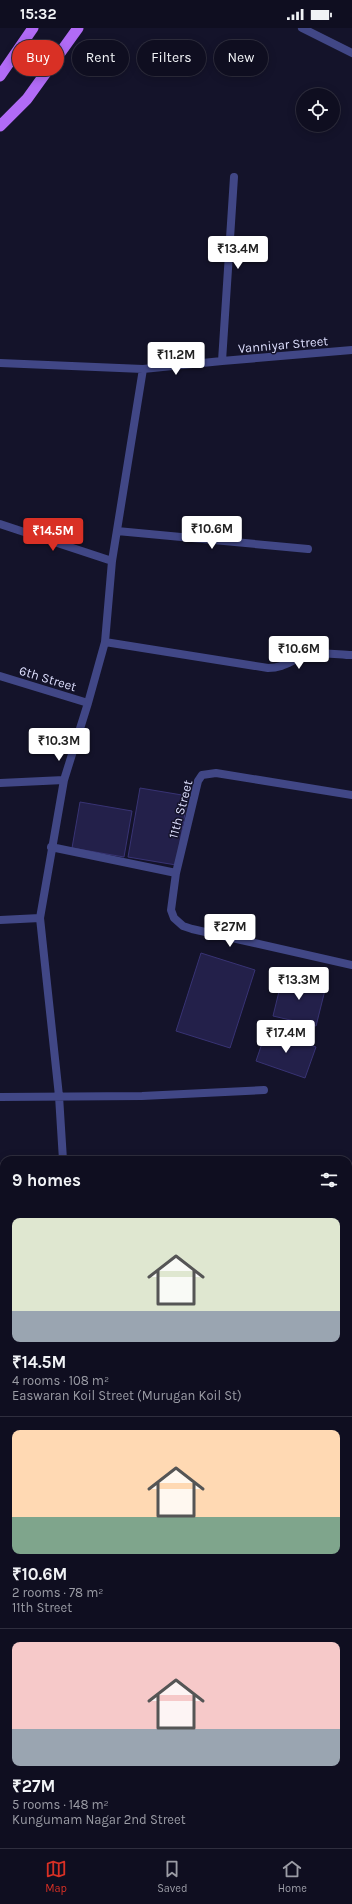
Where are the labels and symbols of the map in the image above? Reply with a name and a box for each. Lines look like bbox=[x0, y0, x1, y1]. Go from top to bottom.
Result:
pin: ₹13.4M bbox=[205, 236, 271, 270]
street label: Vanniyar Street bbox=[237, 333, 329, 356]
pin: ₹11.2M bbox=[143, 342, 209, 376]
pin: ₹10.6M bbox=[179, 516, 245, 550]
pin: ₹14.5M bbox=[20, 518, 86, 552]
pin: ₹10.6M bbox=[266, 636, 332, 670]
street label: 6th Street bbox=[17, 663, 78, 694]
pin: ₹10.3M bbox=[26, 728, 92, 762]
street label: 11th Street bbox=[165, 778, 196, 840]
pin: ₹27M bbox=[206, 914, 254, 948]
pin: ₹13.3M bbox=[266, 967, 332, 1001]
pin: ₹17.4M bbox=[253, 1020, 319, 1054]

